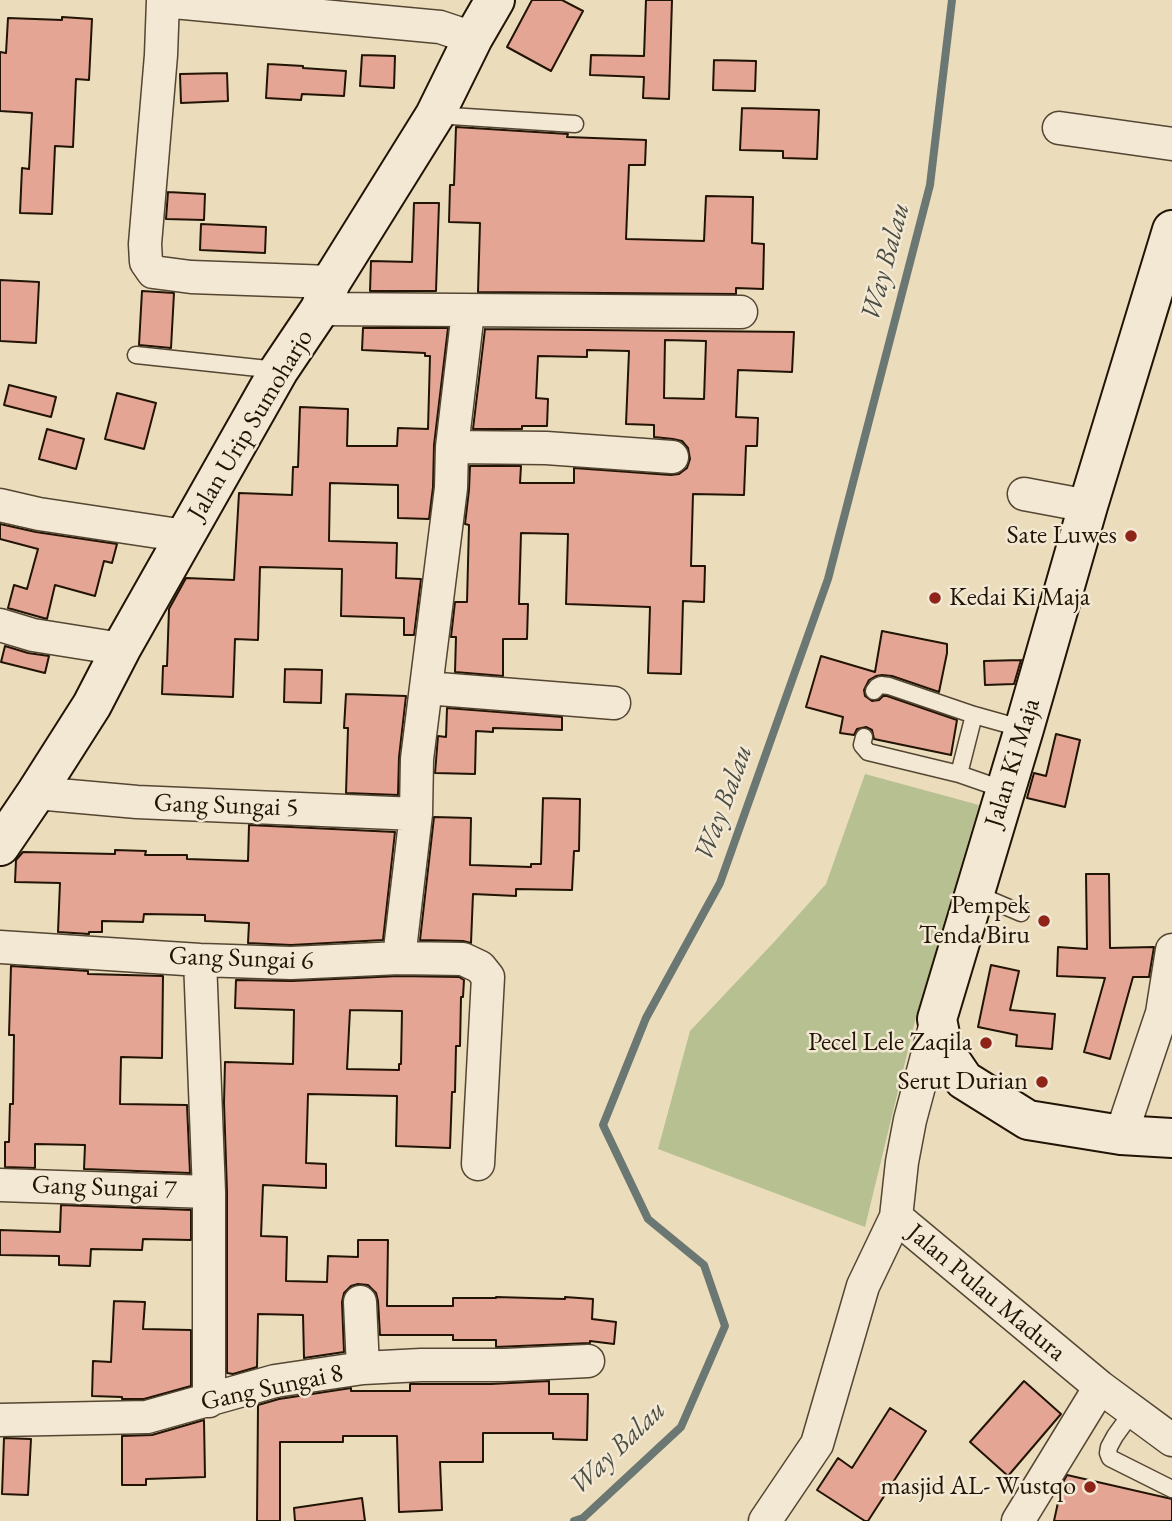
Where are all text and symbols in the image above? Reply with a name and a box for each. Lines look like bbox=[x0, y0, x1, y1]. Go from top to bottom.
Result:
water label: Way Balau bbox=[854, 199, 918, 325]
street label: Jalan Urip Sumoharjo bbox=[182, 324, 320, 526]
place label: Sate Luwes bbox=[1006, 520, 1117, 552]
marker: Sate Luwes bbox=[1123, 528, 1139, 544]
place label: Kedai Ki Maja bbox=[949, 582, 1090, 614]
marker: Kedai Ki Maja bbox=[927, 590, 943, 606]
street label: Jalan Ki Maja bbox=[979, 695, 1047, 831]
water label: Way Balau bbox=[688, 740, 760, 866]
street label: Gang Sungai 5 bbox=[153, 788, 299, 824]
place label: Pempek Tenda Biru bbox=[919, 890, 1030, 951]
marker: Pempek Tenda Biru bbox=[1036, 913, 1052, 929]
street label: Gang Sungai 6 bbox=[168, 941, 314, 977]
place label: Pecel Lele Zaqila bbox=[808, 1027, 972, 1059]
marker: Pecel Lele Zaqila bbox=[978, 1035, 994, 1051]
place label: Serut Durian bbox=[898, 1066, 1028, 1098]
marker: Serut Durian bbox=[1034, 1074, 1050, 1090]
street label: Gang Sungai 7 bbox=[31, 1170, 177, 1206]
street label: Jalan Pulau Madura bbox=[900, 1218, 1072, 1368]
street label: Gang Sungai 8 bbox=[198, 1358, 346, 1418]
water label: Way Balau bbox=[563, 1394, 673, 1502]
place label: masjid AL- Wustqo bbox=[880, 1471, 1076, 1503]
marker: masjid AL- Wustqo bbox=[1082, 1479, 1098, 1495]

